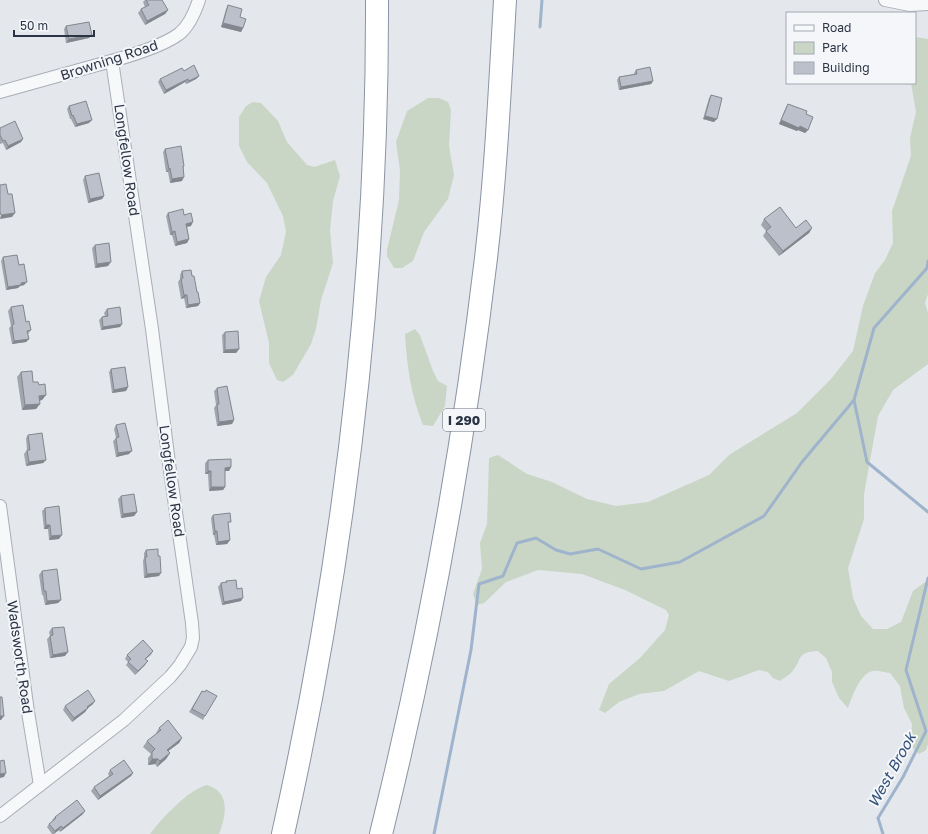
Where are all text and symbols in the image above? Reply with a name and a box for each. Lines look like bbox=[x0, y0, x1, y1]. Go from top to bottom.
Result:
scale bar bbox=[14, 12, 94, 38]
legend bbox=[786, 12, 916, 84]
text: 50 m bbox=[20, 18, 48, 33]
text: Road bbox=[822, 20, 851, 35]
street label: Browning Road bbox=[58, 36, 160, 83]
text: Park bbox=[822, 40, 848, 55]
text: Building bbox=[822, 60, 870, 75]
street label: Longfellow Road bbox=[111, 103, 144, 217]
road number: I 290 bbox=[443, 409, 485, 431]
street label: Longfellow Road bbox=[156, 424, 189, 538]
street label: Wadsworth Road bbox=[4, 599, 37, 715]
water label: West Brook bbox=[863, 728, 920, 810]

